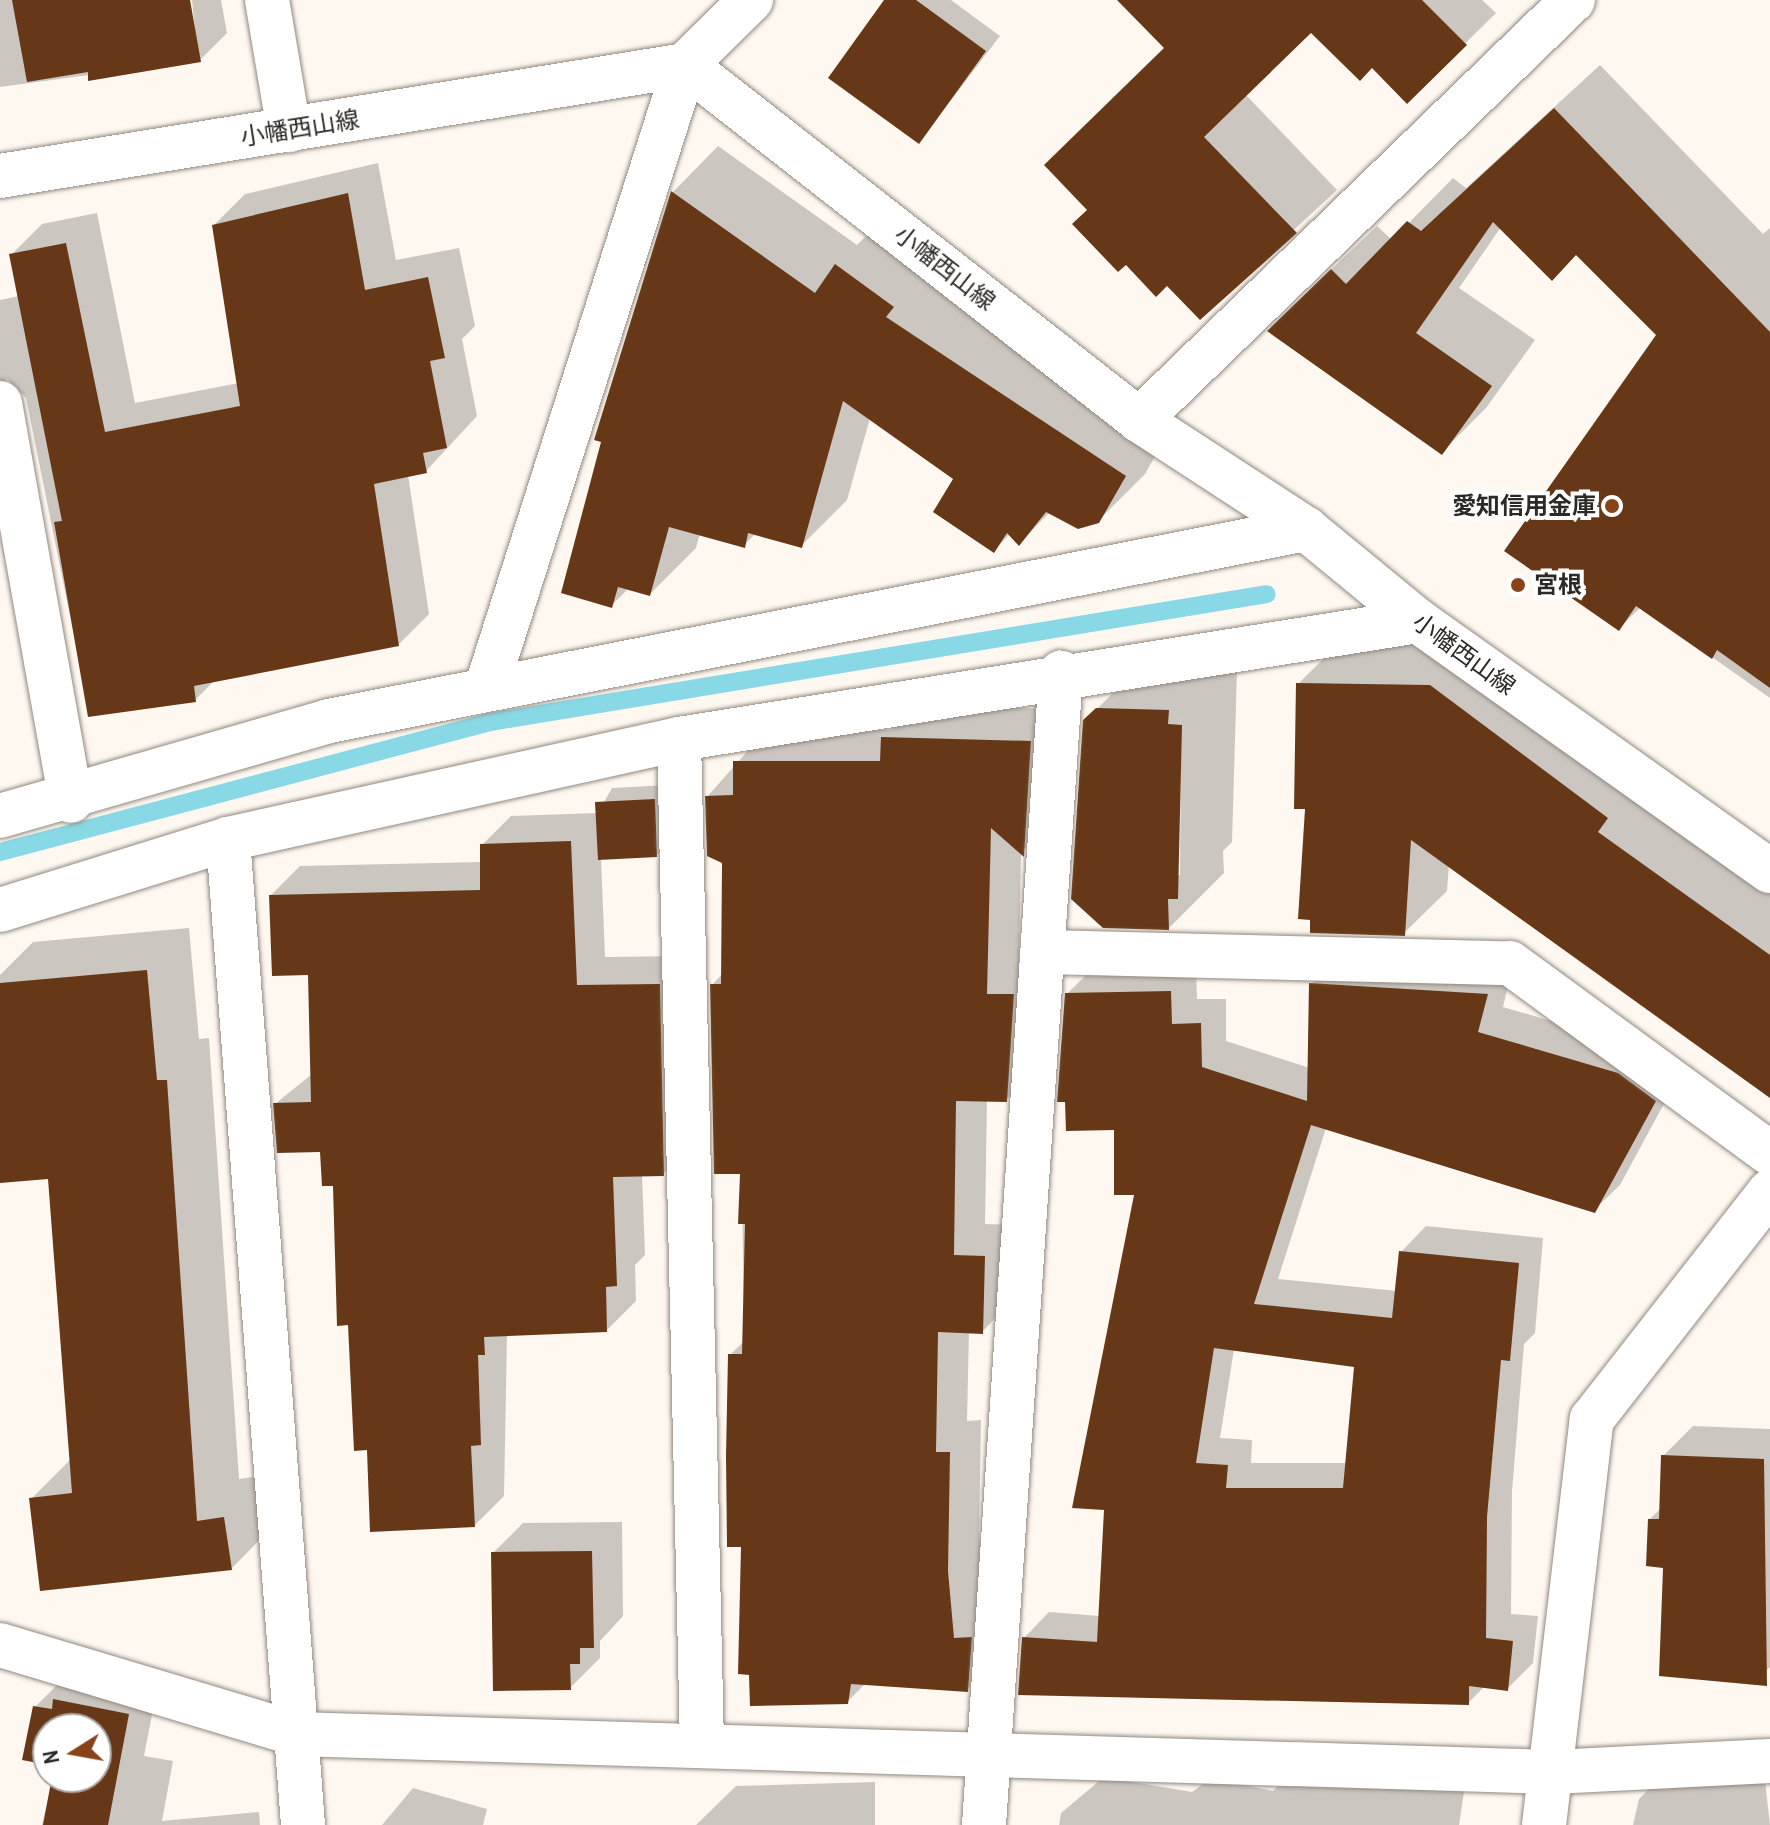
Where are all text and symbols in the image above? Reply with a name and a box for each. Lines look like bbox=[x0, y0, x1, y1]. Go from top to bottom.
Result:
street label: 小幡西山線 bbox=[238, 104, 362, 152]
street label: 小幡西山線 bbox=[889, 220, 1001, 316]
place label: 愛知信用金庫 bbox=[1452, 492, 1596, 520]
marker: 愛知信用金庫 bbox=[1603, 497, 1621, 515]
place label: 宮根 bbox=[1534, 571, 1582, 599]
marker: 宮根 bbox=[1509, 576, 1527, 594]
street label: 小幡西山線 bbox=[1407, 607, 1521, 701]
north arrow bbox=[32, 1713, 112, 1793]
text: N bbox=[34, 1748, 66, 1766]

